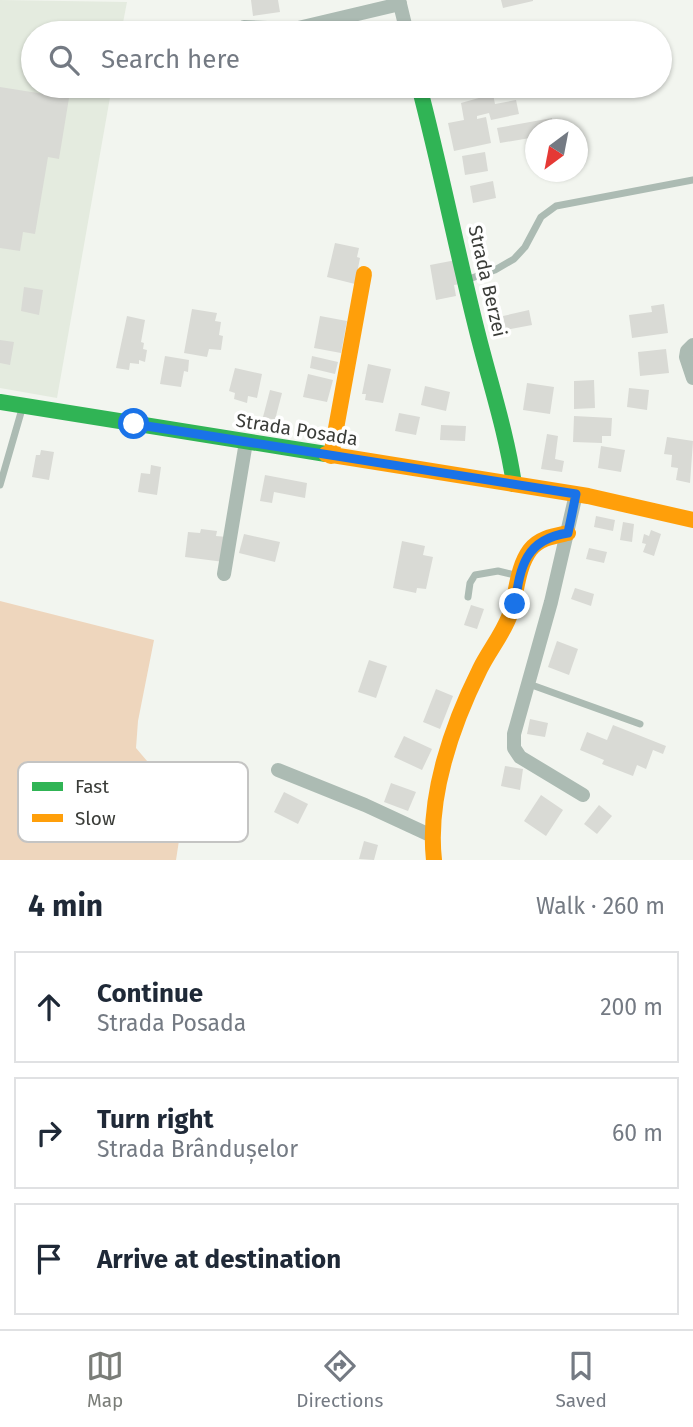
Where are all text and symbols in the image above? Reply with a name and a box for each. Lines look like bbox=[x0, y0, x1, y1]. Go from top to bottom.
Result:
search box bbox=[21, 21, 672, 98]
icon: search bbox=[45, 41, 83, 79]
text: Search here bbox=[101, 44, 240, 75]
north arrow bbox=[525, 119, 588, 182]
street label: Strada Berzei bbox=[463, 223, 512, 339]
route start bbox=[118, 408, 149, 439]
street label: Strada Posada bbox=[234, 408, 360, 450]
route end bbox=[499, 588, 530, 619]
legend bbox=[18, 762, 248, 842]
text: Fast bbox=[75, 775, 109, 798]
text: Slow bbox=[75, 807, 116, 830]
text: 4 min bbox=[28, 888, 103, 924]
text: Walk · 260 m bbox=[536, 892, 665, 920]
text: Continue bbox=[97, 978, 203, 1009]
icon: ahead bbox=[30, 988, 68, 1026]
text: 200 m bbox=[600, 993, 663, 1021]
text: Strada Posada bbox=[97, 1009, 246, 1037]
text: Turn right bbox=[97, 1104, 214, 1135]
icon: right bbox=[30, 1114, 68, 1152]
text: 60 m bbox=[612, 1119, 663, 1147]
text: Strada Brândușelor bbox=[97, 1135, 298, 1163]
icon: arrive bbox=[30, 1240, 68, 1278]
text: Arrive at destination bbox=[97, 1244, 341, 1275]
tab: Map bbox=[86, 1347, 124, 1412]
tab: Directions bbox=[296, 1347, 383, 1412]
tab: Saved bbox=[556, 1347, 607, 1412]

